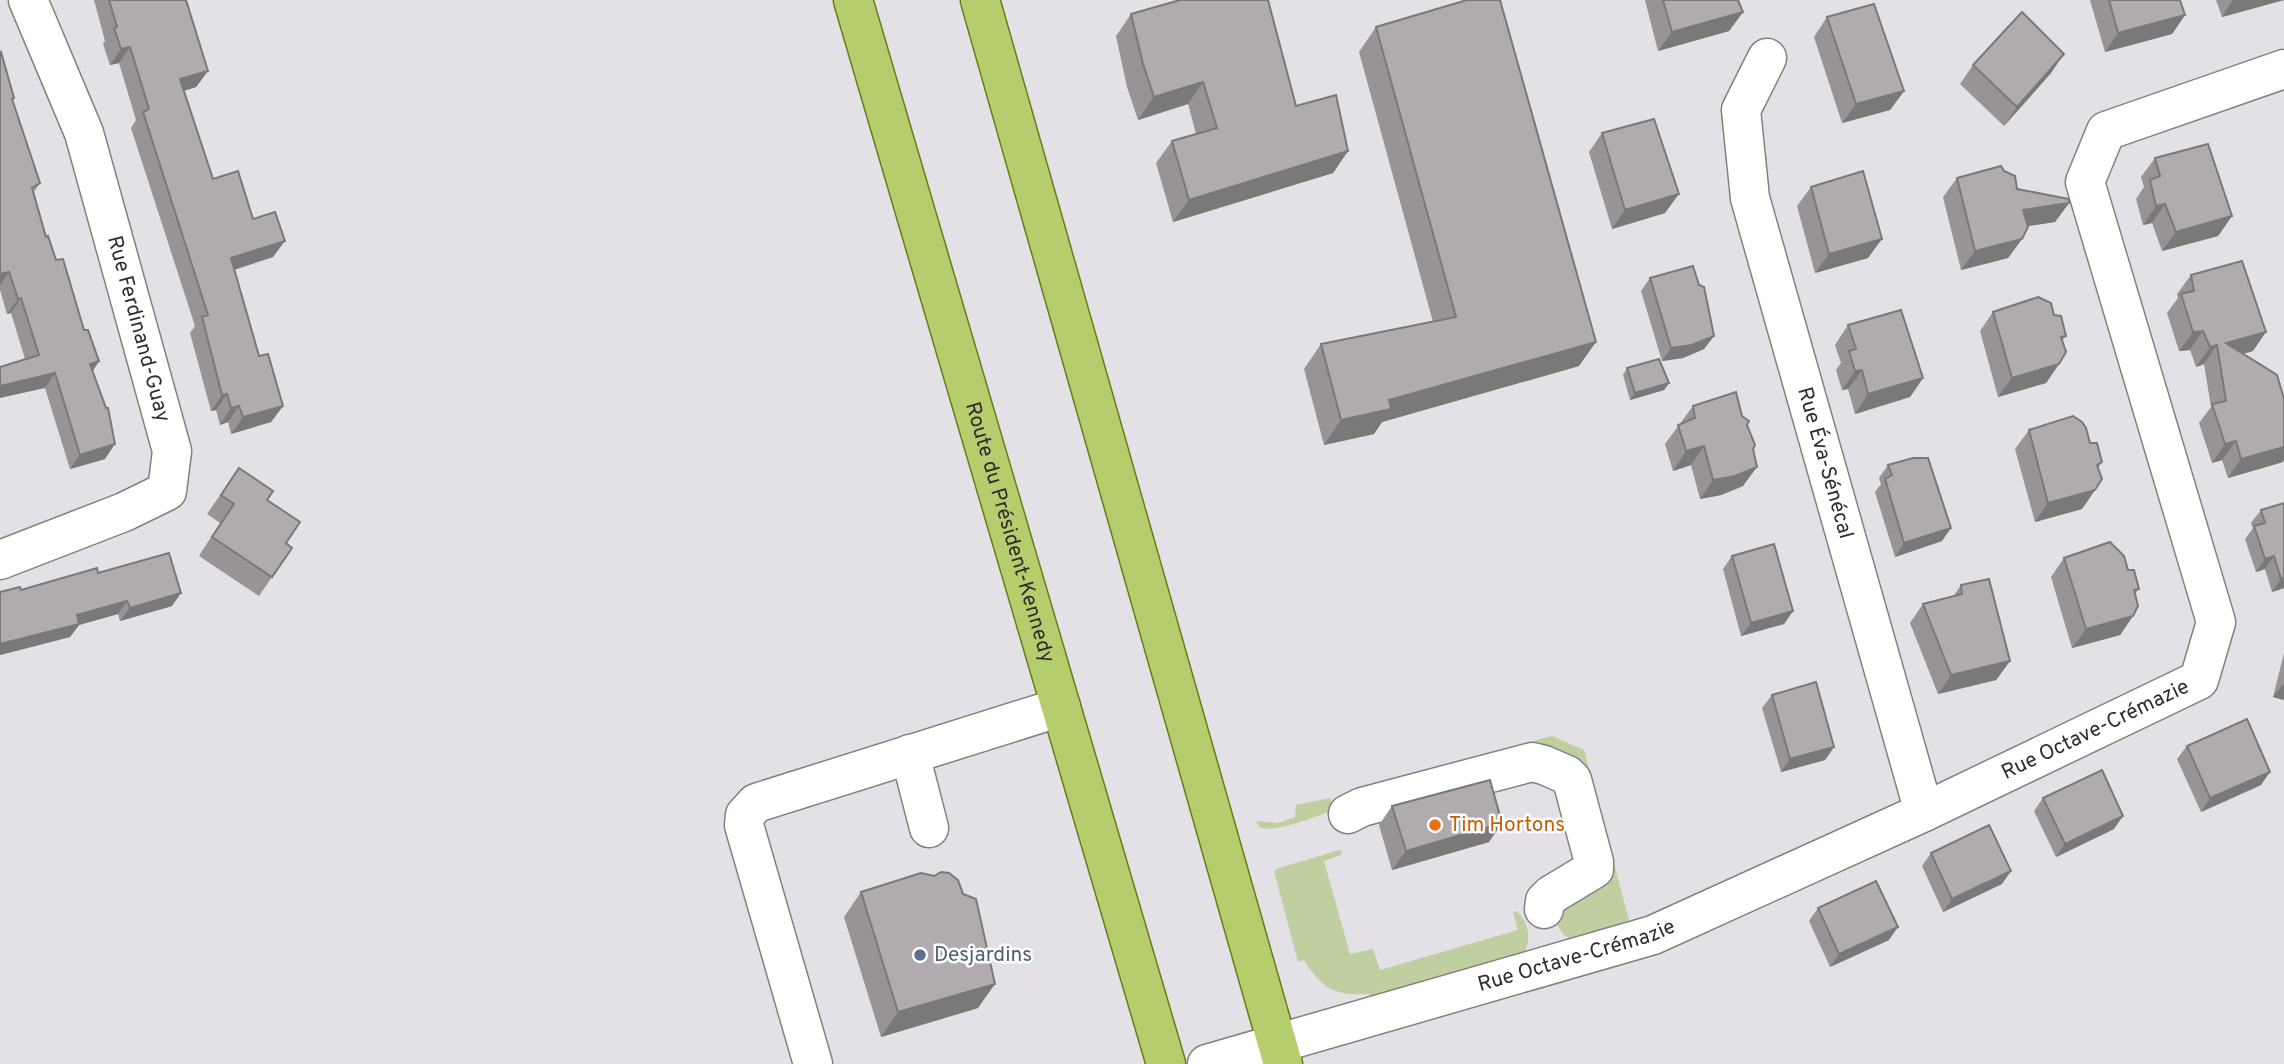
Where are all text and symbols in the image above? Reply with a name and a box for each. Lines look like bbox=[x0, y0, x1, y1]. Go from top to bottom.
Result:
street label: Rue Ferdinand-Guay bbox=[100, 233, 176, 425]
street label: Rue Éva-Sénécal bbox=[1791, 384, 1859, 542]
street label: Route du Président-Kennedy bbox=[958, 399, 1061, 666]
street label: Rue Octave-Crémazie bbox=[1997, 673, 2194, 786]
place label: Tim Hortons bbox=[1449, 812, 1565, 839]
marker: Tim Hortons bbox=[1427, 817, 1443, 833]
street label: Rue Octave-Crémazie bbox=[1475, 913, 1680, 998]
place label: Desjardins bbox=[934, 942, 1032, 969]
marker: Desjardins bbox=[912, 947, 928, 963]

